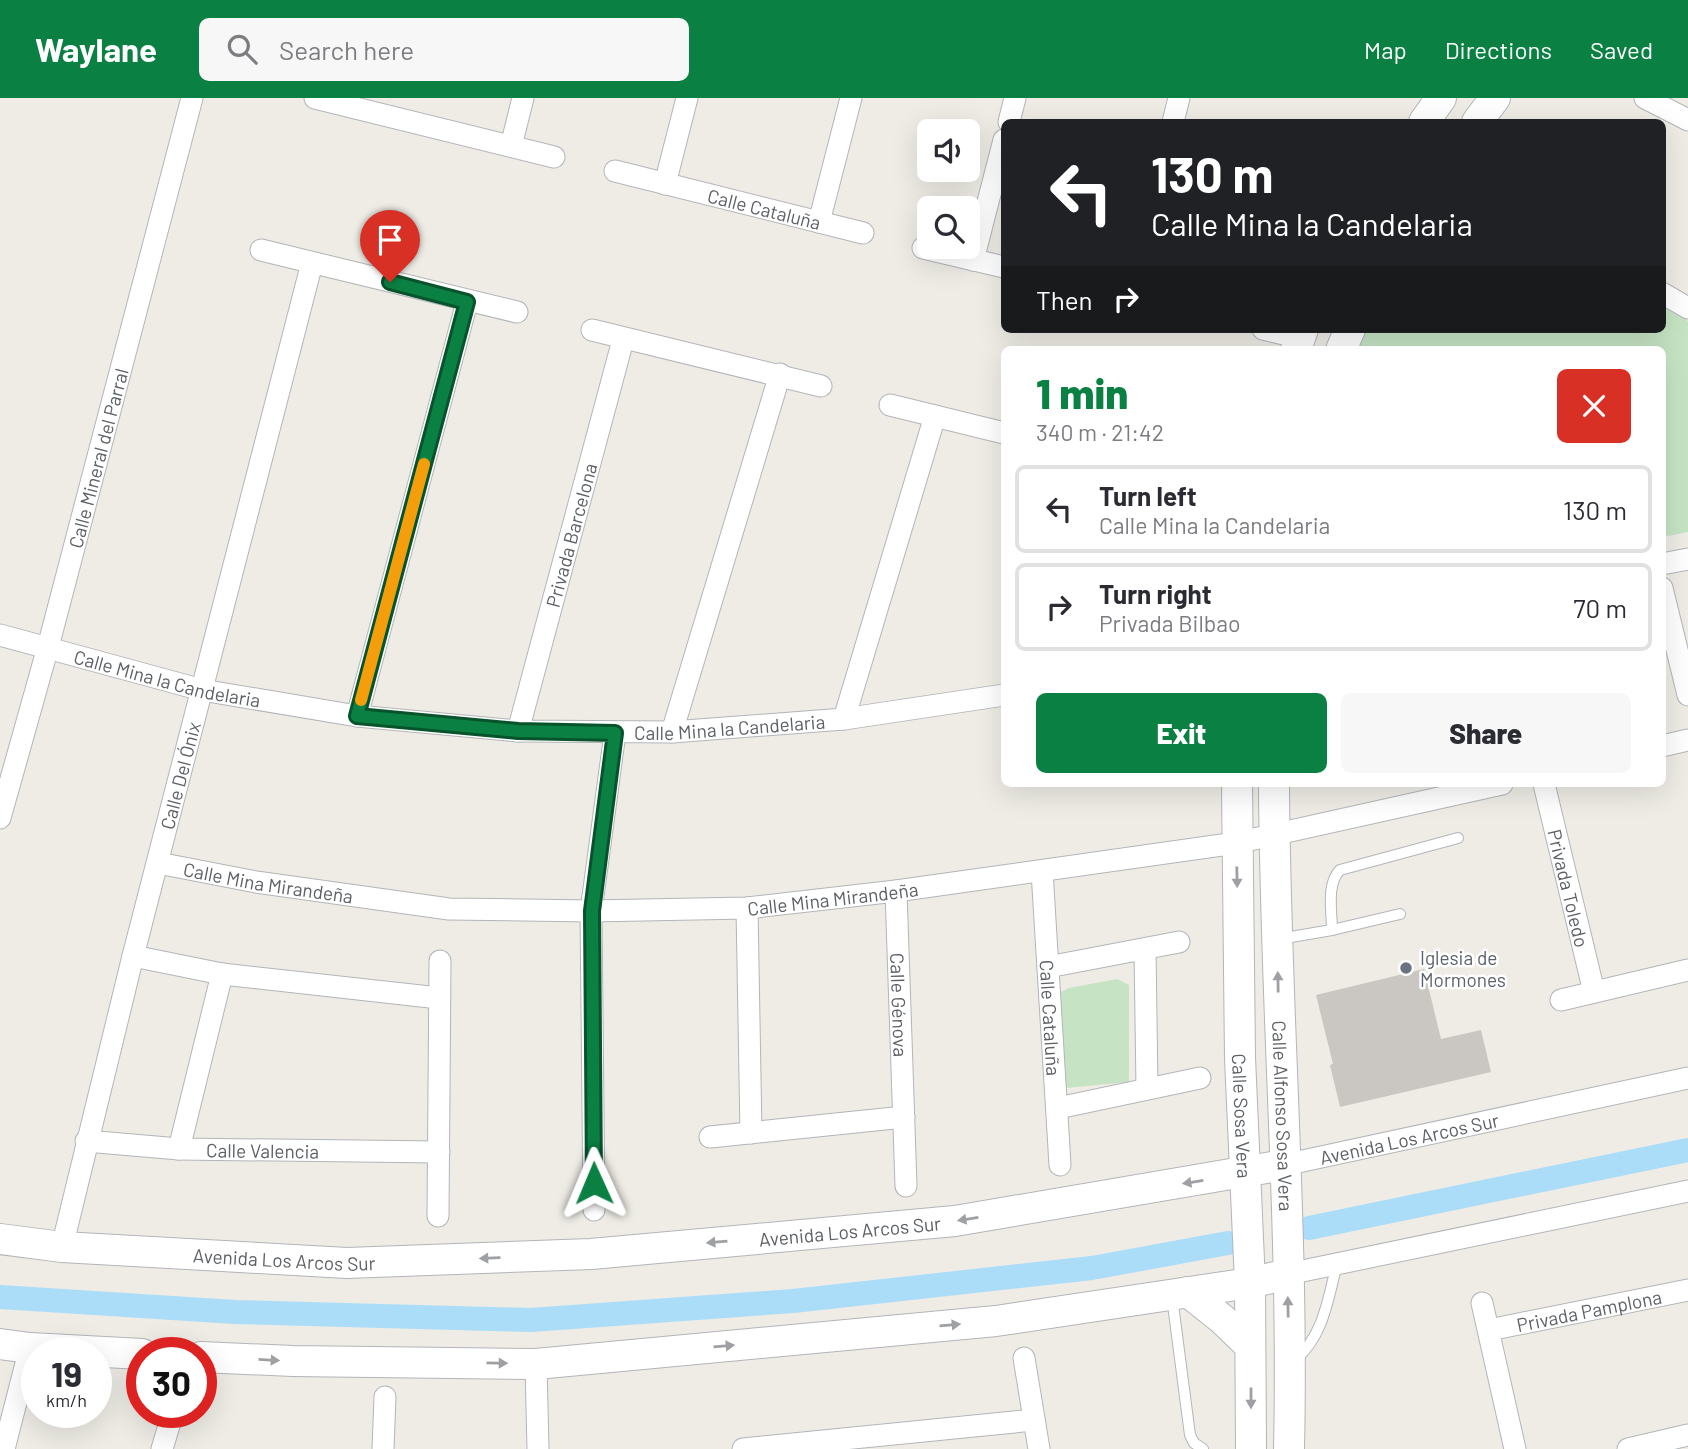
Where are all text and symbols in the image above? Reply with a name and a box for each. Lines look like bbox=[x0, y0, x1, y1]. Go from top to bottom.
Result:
search box bbox=[199, 18, 689, 81]
text: Waylane bbox=[35, 29, 157, 69]
icon: search bbox=[223, 30, 261, 68]
text: Search here bbox=[279, 34, 414, 65]
text: Map bbox=[1364, 35, 1407, 64]
text: Directions bbox=[1445, 35, 1552, 64]
text: Saved bbox=[1590, 35, 1653, 64]
map controls bbox=[917, 119, 980, 259]
button: sound bbox=[917, 119, 980, 182]
text: 130 m bbox=[1151, 144, 1273, 203]
icon: left bbox=[1036, 147, 1127, 238]
street label: Calle Cataluña bbox=[705, 183, 823, 234]
button: search bbox=[917, 196, 980, 259]
text: Calle Mina la Candelaria bbox=[1151, 204, 1473, 242]
pin bbox=[360, 210, 420, 282]
icon: arrive bbox=[371, 221, 409, 259]
icon: right bbox=[1107, 280, 1145, 318]
text: Then bbox=[1036, 284, 1093, 315]
street label: Calle Mineral del Parral bbox=[63, 366, 132, 550]
text: 1 min bbox=[1036, 367, 1128, 417]
button: close bbox=[1557, 369, 1631, 443]
text: 340 m · 21:42 bbox=[1036, 418, 1164, 446]
street label: Privada Barcelona bbox=[540, 460, 601, 610]
text: Turn left bbox=[1099, 480, 1197, 511]
icon: left bbox=[1040, 490, 1078, 528]
text: 130 m bbox=[1563, 494, 1627, 525]
text: Calle Mina la Candelaria bbox=[1099, 511, 1330, 539]
text: Turn right bbox=[1099, 578, 1212, 609]
icon: right bbox=[1040, 588, 1078, 626]
text: 70 m bbox=[1573, 592, 1627, 623]
text: Privada Bilbao bbox=[1099, 609, 1241, 637]
street label: Calle Mina la Candelaria bbox=[72, 644, 262, 711]
button: Exit bbox=[1036, 693, 1327, 773]
button: Share bbox=[1341, 693, 1631, 773]
street label: Calle Mina la Candelaria bbox=[634, 709, 826, 744]
street label: Calle Del Ónix bbox=[155, 719, 205, 832]
street label: Privada Toledo bbox=[1544, 827, 1594, 949]
street label: Calle Mina Mirandeña bbox=[181, 857, 355, 907]
one-way arrow bbox=[1231, 866, 1243, 888]
street label: Calle Mina Mirandeña bbox=[746, 877, 920, 919]
place label: Iglesia de Mormones bbox=[1420, 946, 1506, 991]
street label: Calle Génova bbox=[887, 952, 913, 1057]
street label: Calle Cataluña bbox=[1036, 959, 1066, 1076]
marker: Iglesia de Mormones bbox=[1398, 960, 1414, 976]
one-way arrow bbox=[1272, 971, 1283, 993]
street label: Calle Alfonso Sosa Vera bbox=[1269, 1020, 1299, 1211]
street label: Calle Sosa Vera bbox=[1228, 1053, 1257, 1179]
street label: Avenida Los Arcos Sur bbox=[1317, 1108, 1501, 1169]
street label: Calle Valencia bbox=[206, 1138, 319, 1162]
position arrow bbox=[557, 1146, 631, 1220]
one-way arrow bbox=[1182, 1177, 1204, 1188]
street label: Avenida Los Arcos Sur bbox=[758, 1211, 942, 1250]
one-way arrow bbox=[957, 1214, 979, 1225]
one-way arrow bbox=[706, 1237, 728, 1248]
street label: Avenida Los Arcos Sur bbox=[192, 1243, 376, 1274]
one-way arrow bbox=[479, 1252, 501, 1263]
street label: Privada Pamplona bbox=[1515, 1284, 1663, 1336]
one-way arrow bbox=[1282, 1296, 1294, 1318]
one-way arrow bbox=[939, 1320, 961, 1331]
speed limit sign: 30 bbox=[126, 1337, 217, 1428]
one-way arrow bbox=[713, 1341, 735, 1352]
text: 19 bbox=[51, 1352, 82, 1394]
one-way arrow bbox=[259, 1355, 281, 1366]
one-way arrow bbox=[486, 1358, 508, 1369]
one-way arrow bbox=[1245, 1387, 1257, 1409]
text: km/h bbox=[46, 1389, 87, 1411]

